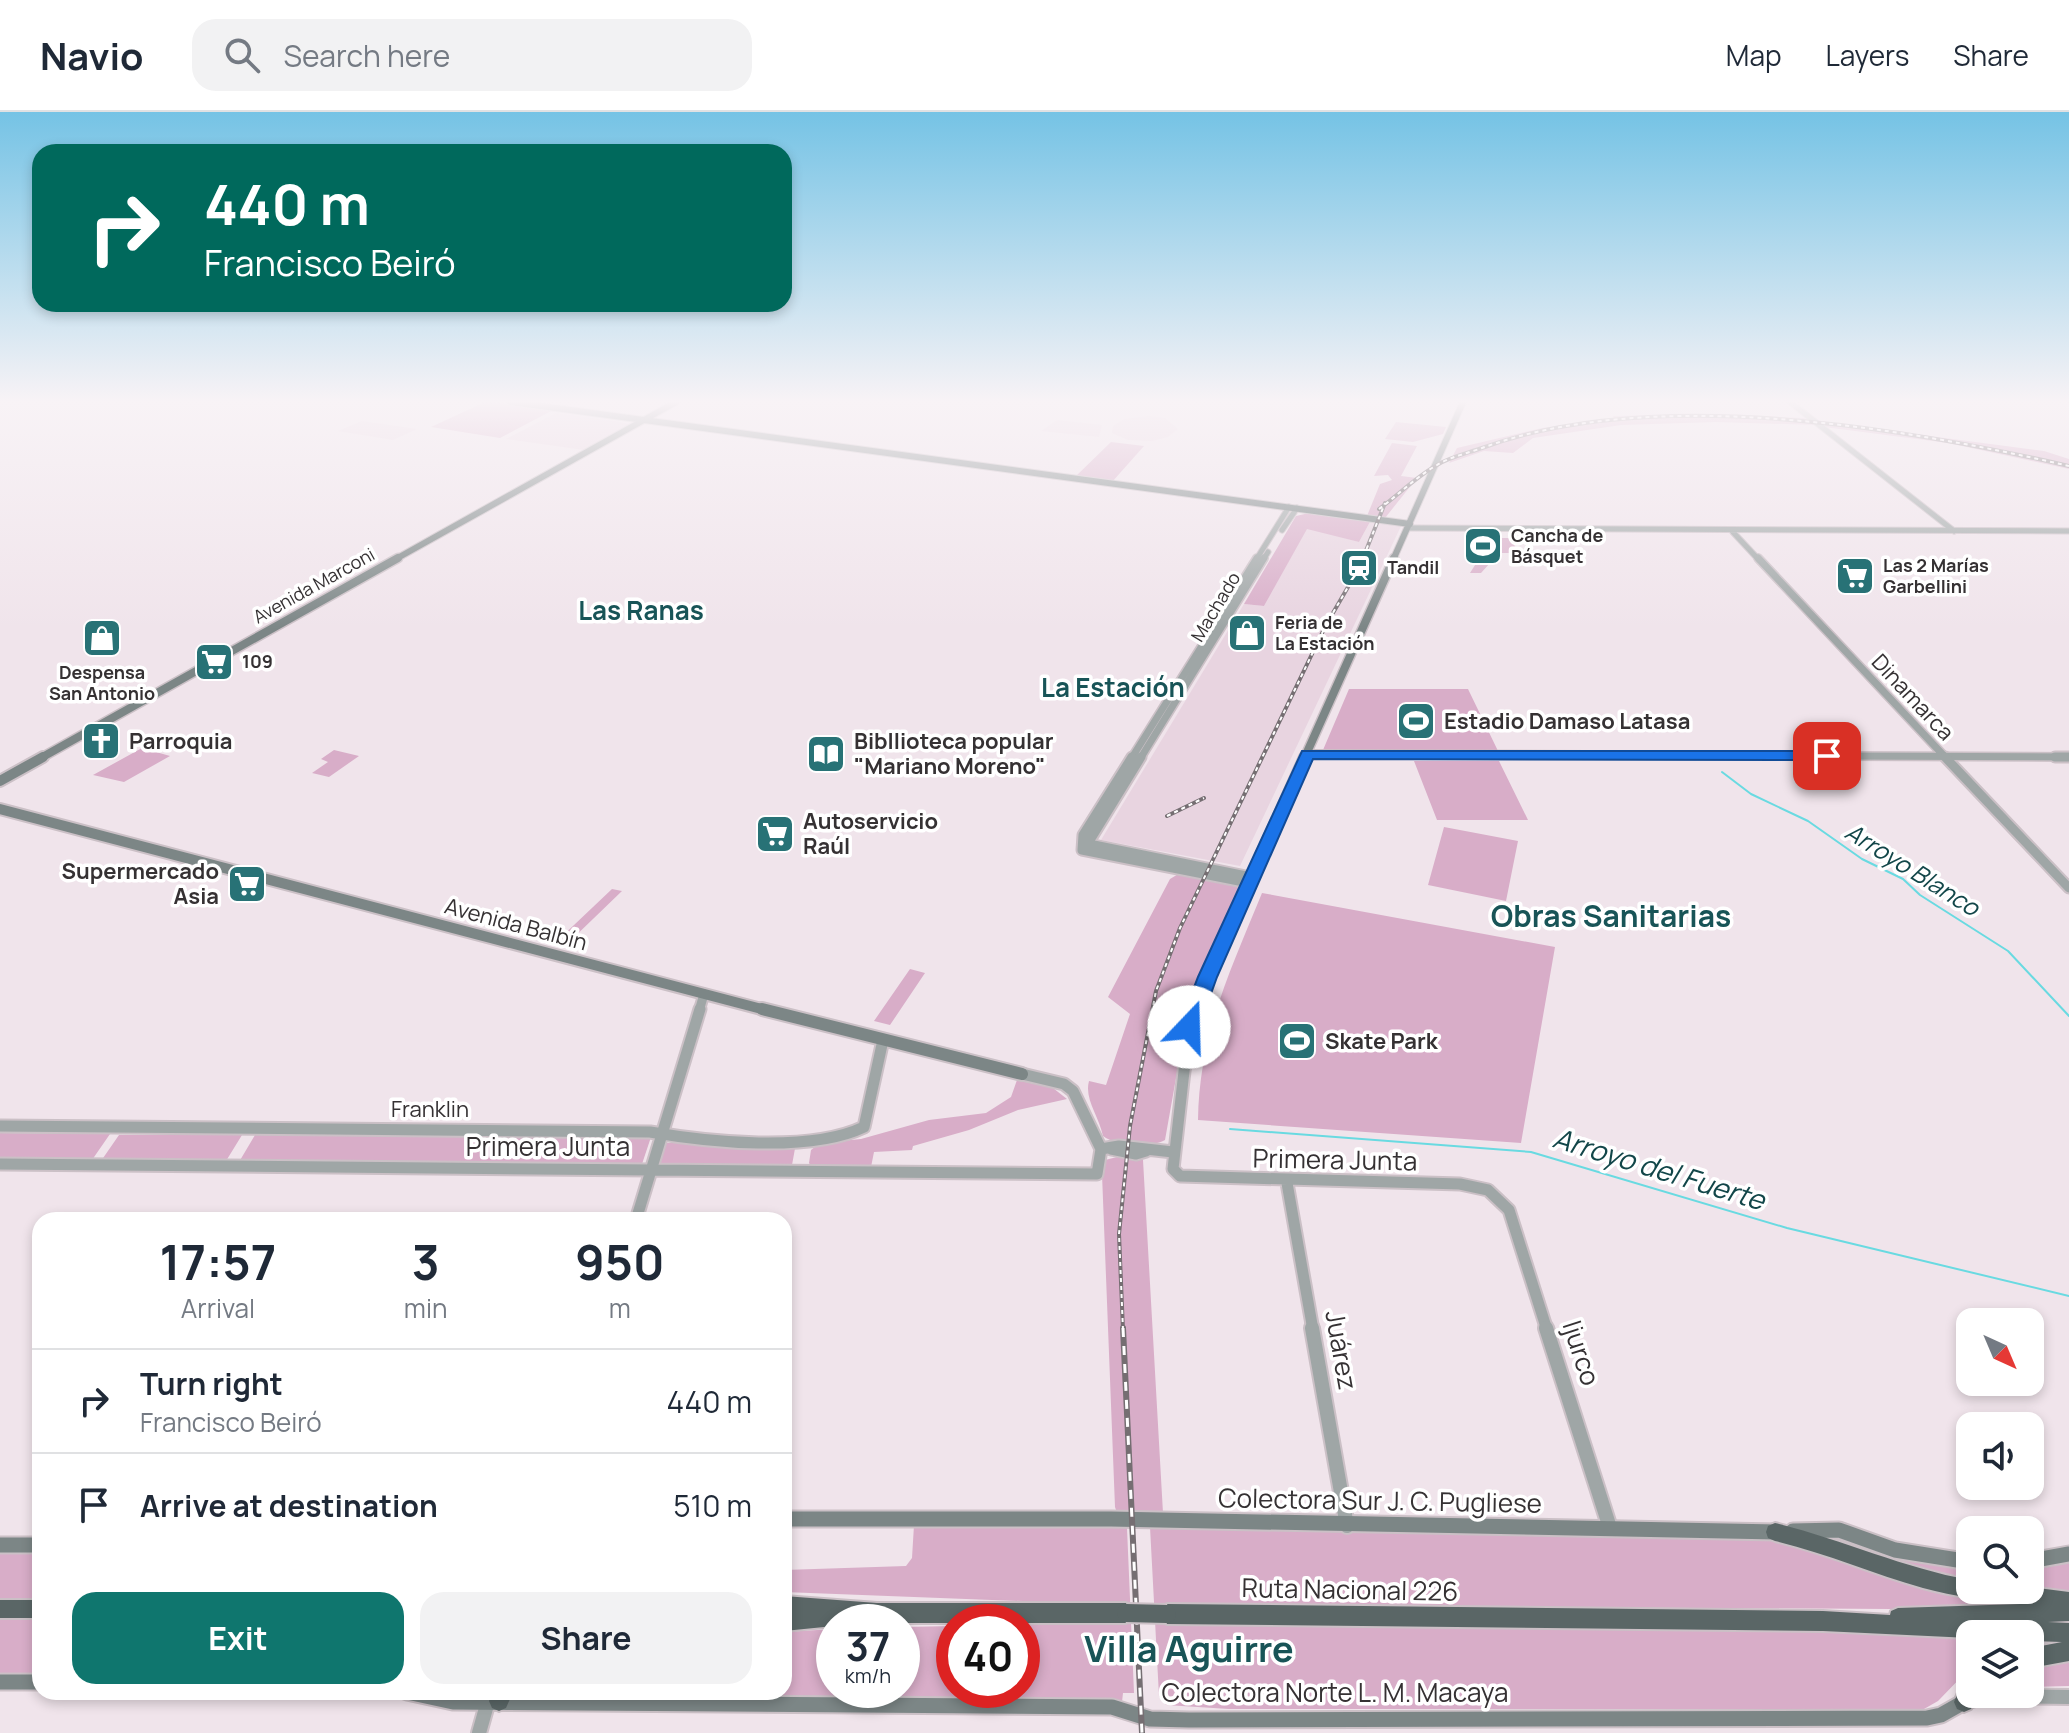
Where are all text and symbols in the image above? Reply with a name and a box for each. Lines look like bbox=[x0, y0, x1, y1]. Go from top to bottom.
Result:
search box bbox=[192, 19, 752, 91]
text: Navio bbox=[40, 29, 144, 81]
icon: search bbox=[220, 33, 264, 77]
text: Search here bbox=[284, 35, 450, 76]
text: Map bbox=[1726, 36, 1782, 74]
text: Layers bbox=[1826, 36, 1909, 74]
text: Share bbox=[1953, 36, 2029, 74]
text: 440 m bbox=[204, 165, 370, 242]
icon: right bbox=[72, 176, 176, 280]
text: Francisco Beiró bbox=[204, 238, 456, 287]
place label: Cancha de Básquet bbox=[1511, 523, 1603, 568]
sports icon: Cancha de Básquet bbox=[1462, 525, 1504, 567]
street label: Avenida Marconi bbox=[248, 542, 379, 628]
station icon: Tandil bbox=[1338, 547, 1380, 589]
place label: Las 2 Marías Garbellini bbox=[1883, 553, 1989, 598]
place label: Tandil bbox=[1387, 555, 1439, 579]
supermarket icon: Las 2 Marías Garbellini bbox=[1834, 555, 1876, 597]
street label: Machado bbox=[1185, 567, 1245, 646]
district label: Las Ranas bbox=[578, 592, 704, 628]
place label: Feria de La Estación bbox=[1275, 610, 1375, 655]
shop icon: Feria de La Estación bbox=[1226, 612, 1268, 654]
shop icon: Despensa San Antonio bbox=[81, 617, 123, 659]
supermarket icon: 109 bbox=[193, 641, 235, 683]
street label: Dinamarca bbox=[1865, 647, 1961, 747]
place label: 109 bbox=[242, 649, 273, 673]
place label: Despensa San Antonio bbox=[49, 660, 155, 705]
district label: La Estación bbox=[1041, 669, 1185, 705]
sports icon: Estadio Damaso Latasa bbox=[1395, 700, 1437, 742]
place label: Estadio Damaso Latasa bbox=[1444, 706, 1690, 736]
church icon: Parroquia bbox=[80, 720, 122, 762]
pin bbox=[1793, 722, 1861, 790]
place label: Parroquia bbox=[129, 726, 233, 756]
place label: Bibllioteca popular "Mariano Moreno" bbox=[854, 726, 1054, 781]
library icon: Bibllioteca popular "Mariano Moreno" bbox=[805, 733, 847, 775]
icon: arrive bbox=[1805, 734, 1849, 778]
place label: Autoservicio Raúl bbox=[803, 806, 938, 861]
supermarket icon: Autoservicio Raúl bbox=[754, 813, 796, 855]
water label: Arroyo Blanco bbox=[1840, 814, 1988, 924]
place label: Supermercado Asia bbox=[61, 856, 219, 911]
supermarket icon: Supermercado Asia bbox=[226, 863, 268, 905]
street label: Avenida Balbín bbox=[441, 891, 591, 957]
district label: Obras Sanitarias bbox=[1491, 895, 1731, 936]
position arrow bbox=[1147, 985, 1231, 1069]
sports icon: Skate Park bbox=[1276, 1020, 1318, 1062]
place label: Skate Park bbox=[1325, 1026, 1439, 1056]
street label: Franklin bbox=[391, 1094, 469, 1124]
water label: Arroyo del Fuerte bbox=[1549, 1118, 1771, 1219]
street label: Primera Junta bbox=[466, 1128, 630, 1164]
street label: Primera Junta bbox=[1252, 1140, 1418, 1178]
text: 17:57 bbox=[160, 1229, 276, 1294]
text: 3 bbox=[412, 1229, 440, 1294]
text: 950 bbox=[575, 1229, 664, 1294]
text: Arrival bbox=[181, 1290, 255, 1326]
text: min bbox=[404, 1290, 447, 1326]
text: m bbox=[609, 1290, 631, 1326]
street label: Juárez bbox=[1317, 1307, 1367, 1392]
north arrow bbox=[1956, 1308, 2044, 1396]
map controls bbox=[1956, 1308, 2044, 1708]
street label: Ijurco bbox=[1555, 1315, 1609, 1390]
text: Turn right bbox=[140, 1363, 283, 1404]
icon: right bbox=[72, 1379, 116, 1423]
text: 440 m bbox=[667, 1381, 752, 1422]
text: Francisco Beiró bbox=[140, 1404, 322, 1440]
button: sound bbox=[1956, 1412, 2044, 1500]
street label: Colectora Sur J. C. Pugliese bbox=[1218, 1479, 1542, 1521]
icon: arrive bbox=[72, 1483, 116, 1527]
text: Arrive at destination bbox=[140, 1485, 438, 1526]
text: 510 m bbox=[673, 1485, 752, 1526]
button: search bbox=[1956, 1516, 2044, 1604]
street label: Ruta Nacional 226 bbox=[1241, 1569, 1459, 1609]
button: Exit bbox=[72, 1592, 404, 1684]
button: Share bbox=[420, 1592, 752, 1684]
speed limit sign: 40 bbox=[936, 1604, 1040, 1708]
text: 37 bbox=[846, 1618, 890, 1673]
button: layers bbox=[1956, 1620, 2044, 1708]
district label: Villa Aguirre bbox=[1084, 1624, 1294, 1673]
text: km/h bbox=[845, 1662, 891, 1689]
street label: Colectora Norte L. M. Macaya bbox=[1162, 1674, 1508, 1710]

